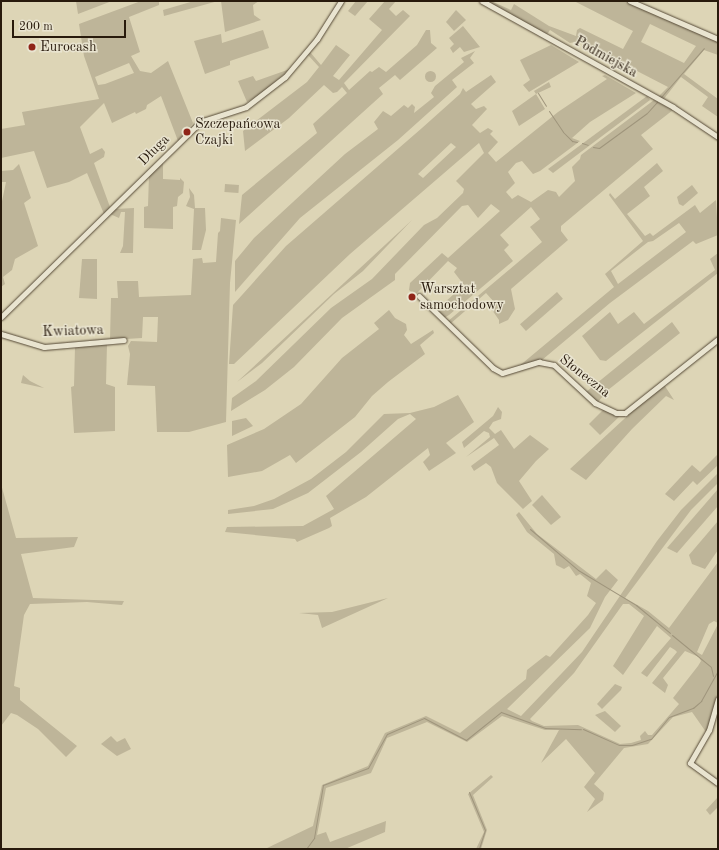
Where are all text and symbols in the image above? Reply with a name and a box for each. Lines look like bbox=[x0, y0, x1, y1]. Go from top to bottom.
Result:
scale bar bbox=[14, 12, 128, 38]
text: 200 m bbox=[19, 21, 53, 33]
street label: Podmiejska bbox=[572, 33, 640, 81]
place label: Eurocash bbox=[40, 39, 97, 55]
marker: Eurocash bbox=[27, 42, 37, 52]
place label: Szczepańcowa Czajki bbox=[195, 116, 280, 148]
marker: Szczepańcowa Czajki bbox=[182, 127, 192, 137]
street label: Długa bbox=[135, 131, 173, 169]
place label: Warsztat samochodowy bbox=[420, 281, 504, 314]
marker: Warsztat samochodowy bbox=[407, 292, 417, 302]
street label: Kwiatowa bbox=[42, 322, 104, 340]
street label: Słoneczna bbox=[556, 351, 614, 401]

